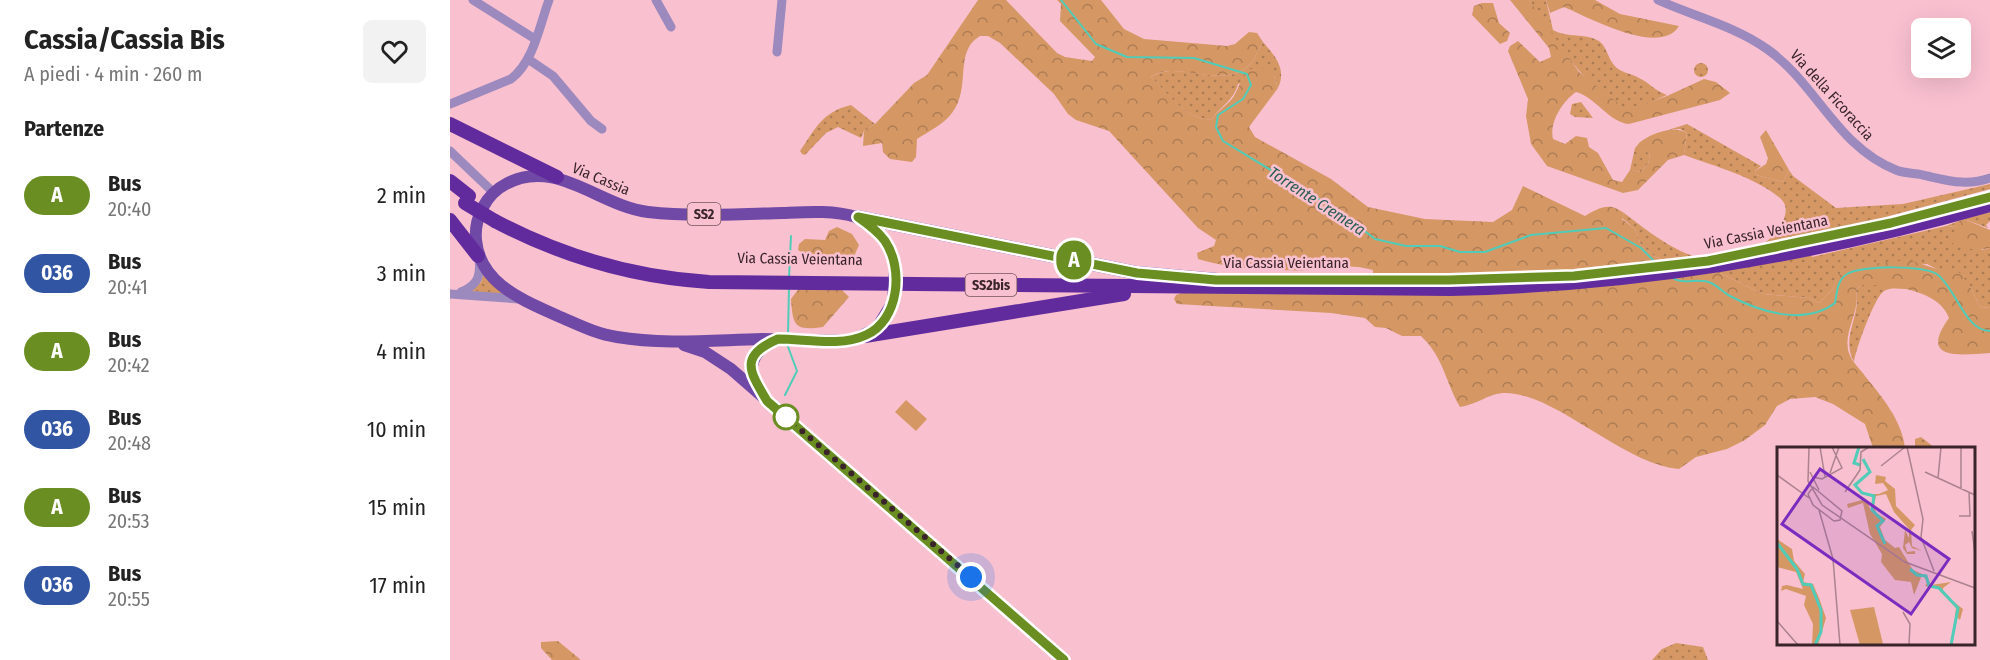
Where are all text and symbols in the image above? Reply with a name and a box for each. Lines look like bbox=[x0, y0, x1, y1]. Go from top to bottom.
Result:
map controls bbox=[1911, 18, 1971, 78]
button: layers bbox=[1911, 18, 1971, 78]
button: heart bbox=[363, 20, 426, 83]
text: Cassia/Cassia Bis bbox=[24, 23, 225, 56]
street label: Via della Ficoraccia bbox=[1786, 46, 1878, 144]
text: A piedi · 4 min · 260 m bbox=[24, 62, 202, 86]
text: Partenze bbox=[24, 115, 104, 142]
street label: Via Cassia bbox=[570, 159, 632, 199]
water label: Torrente Cremera bbox=[1265, 163, 1369, 239]
text: Bus bbox=[108, 170, 141, 197]
text: A bbox=[51, 182, 63, 208]
text: 2 min bbox=[377, 182, 426, 209]
text: 20:40 bbox=[108, 197, 151, 221]
road number: SS2 bbox=[688, 203, 720, 225]
street label: Via Cassia Veientana bbox=[1703, 211, 1829, 253]
line badge: A bbox=[1054, 240, 1094, 280]
text: A bbox=[1068, 247, 1080, 273]
text: Bus bbox=[108, 248, 141, 275]
street label: Via Cassia Veientana bbox=[737, 249, 863, 269]
street label: Via Cassia Veientana bbox=[1223, 254, 1349, 272]
text: 036 bbox=[41, 260, 73, 286]
text: 3 min bbox=[377, 260, 426, 287]
road number: SS2bis bbox=[966, 274, 1016, 296]
text: 20:41 bbox=[108, 275, 148, 299]
text: Bus bbox=[108, 326, 141, 353]
text: A bbox=[51, 338, 63, 364]
text: 4 min bbox=[376, 338, 426, 365]
text: 20:42 bbox=[108, 353, 150, 377]
text: Bus bbox=[108, 404, 141, 431]
unlabelled marker bbox=[773, 404, 799, 430]
text: 036 bbox=[41, 416, 73, 442]
text: 10 min bbox=[367, 416, 426, 443]
text: 20:48 bbox=[108, 431, 151, 455]
inset map bbox=[1777, 447, 1975, 645]
text: Bus bbox=[108, 482, 141, 509]
text: A bbox=[51, 494, 63, 520]
text: 15 min bbox=[368, 494, 426, 521]
text: 20:53 bbox=[108, 509, 150, 533]
text: Bus bbox=[108, 560, 141, 587]
your location bbox=[956, 562, 986, 592]
text: 036 bbox=[41, 572, 73, 598]
text: 17 min bbox=[369, 572, 426, 599]
text: 20:55 bbox=[108, 587, 150, 611]

